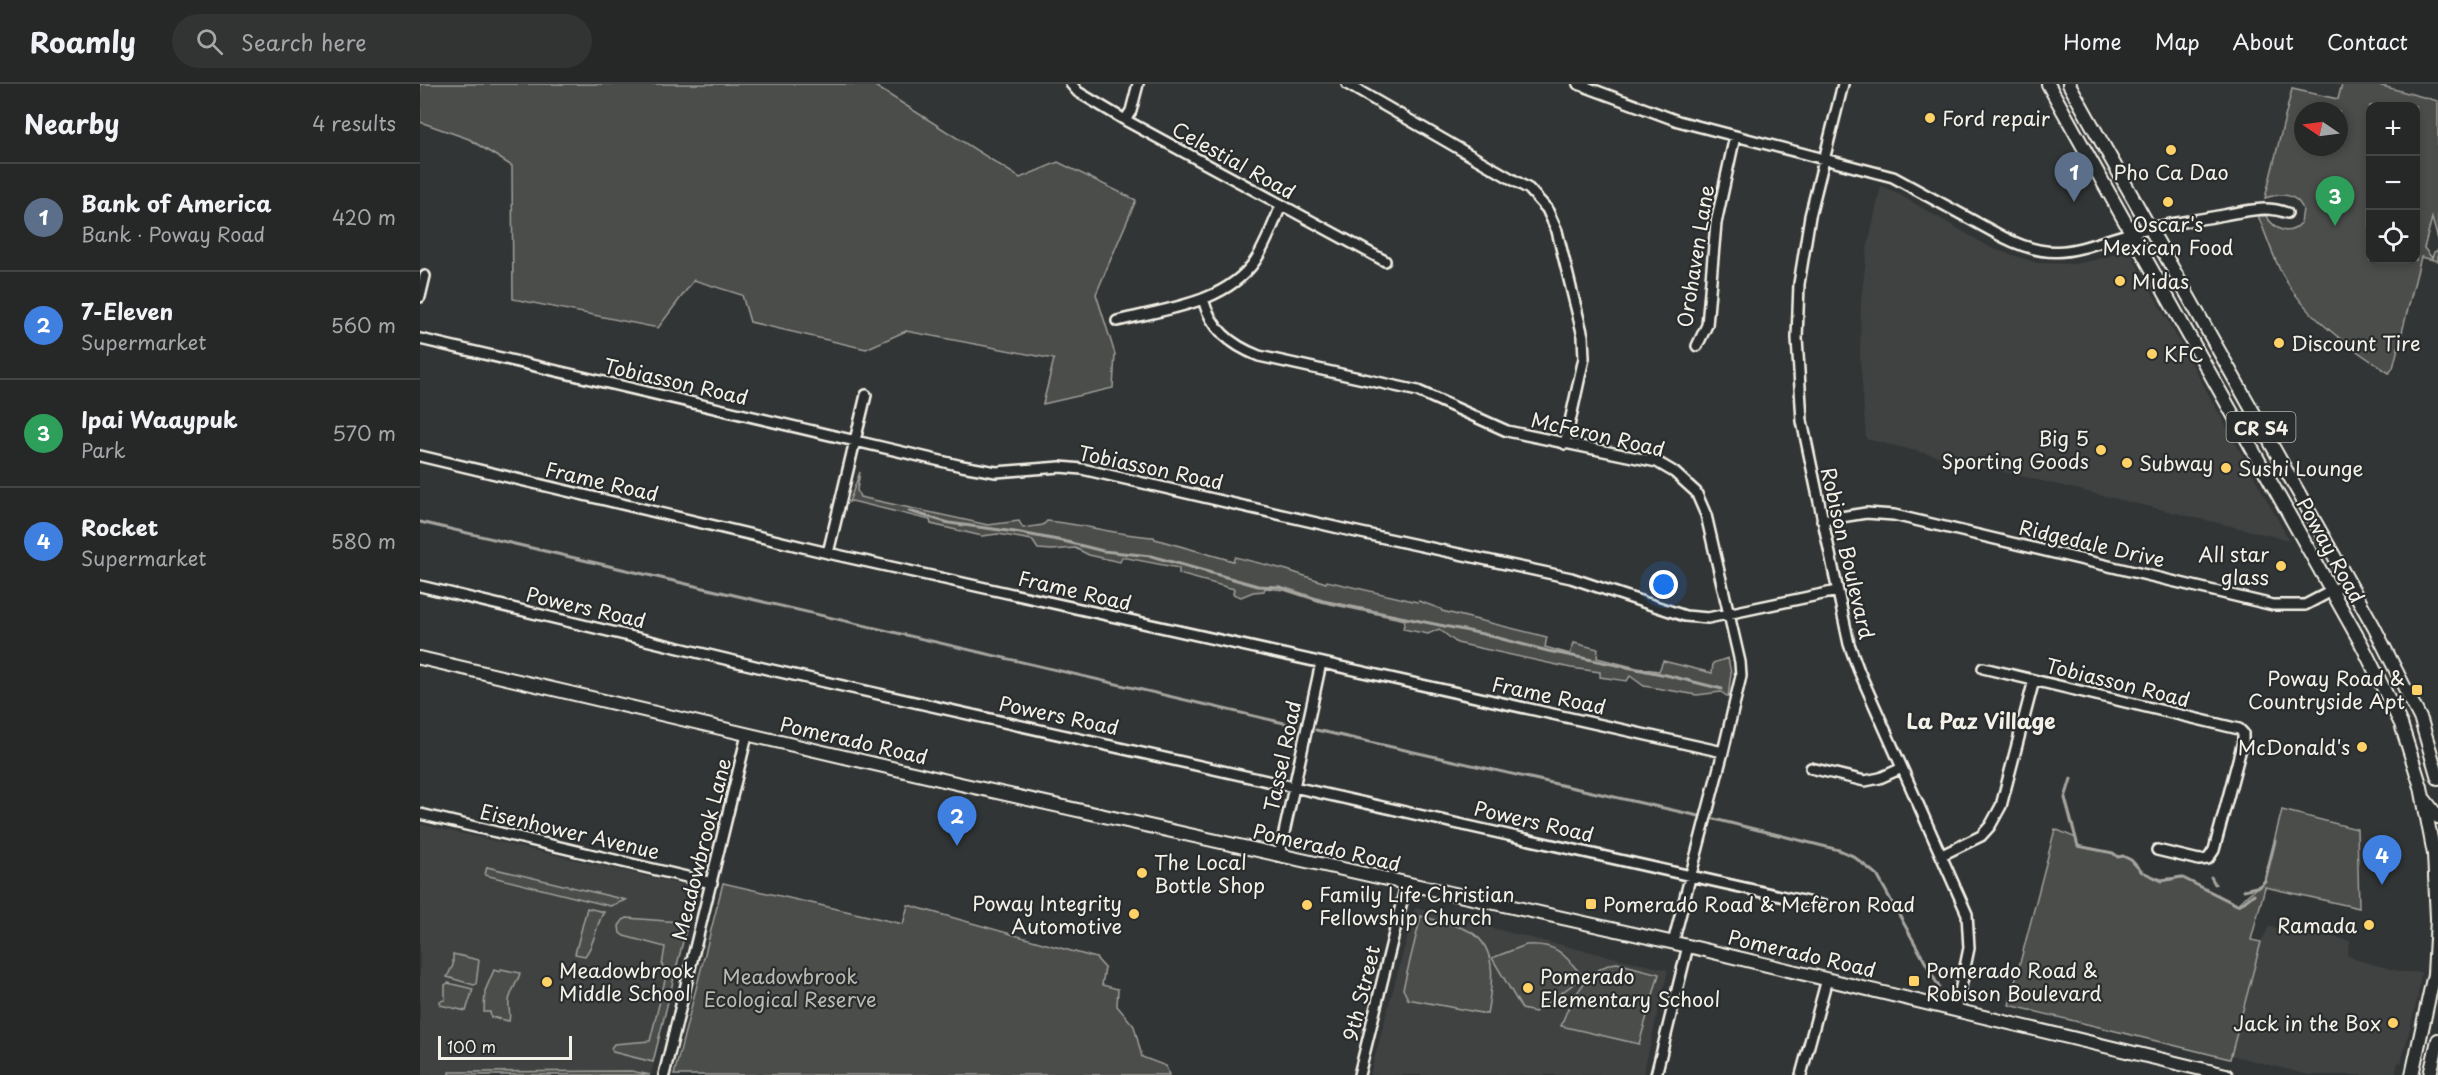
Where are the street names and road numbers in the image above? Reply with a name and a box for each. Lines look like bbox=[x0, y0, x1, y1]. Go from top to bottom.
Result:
street label: Celestial Road bbox=[1167, 114, 1301, 206]
street label: Orohaven Lane bbox=[1669, 183, 1721, 329]
street label: Tobiasson Road bbox=[601, 350, 751, 412]
street label: McFeron Road bbox=[1528, 404, 1668, 464]
road number: CR S4 bbox=[2226, 412, 2296, 442]
street label: Tobiasson Road bbox=[1076, 437, 1226, 497]
street label: Frame Road bbox=[542, 453, 662, 509]
street label: Robison Boulevard bbox=[1814, 464, 1882, 642]
street label: Poway Road bbox=[2290, 492, 2372, 608]
street label: Ridgedale Drive bbox=[2016, 512, 2168, 574]
street label: Frame Road bbox=[1015, 562, 1135, 618]
street label: Powers Road bbox=[523, 579, 649, 635]
street label: Tobiasson Road bbox=[2043, 650, 2193, 714]
street label: Frame Road bbox=[1489, 668, 1609, 722]
street label: Powers Road bbox=[996, 688, 1122, 742]
street label: Tassel Road bbox=[1256, 698, 1308, 814]
street label: Pomerado Road bbox=[777, 708, 931, 772]
street label: Meadowbrook Lane bbox=[664, 754, 738, 944]
street label: Powers Road bbox=[1471, 793, 1597, 849]
street label: Eisenhower Avenue bbox=[477, 796, 663, 866]
street label: Pomerado Road bbox=[1250, 815, 1404, 879]
street label: Pomerado Road bbox=[1725, 921, 1879, 985]
street label: 9th Street bbox=[1335, 942, 1387, 1044]

